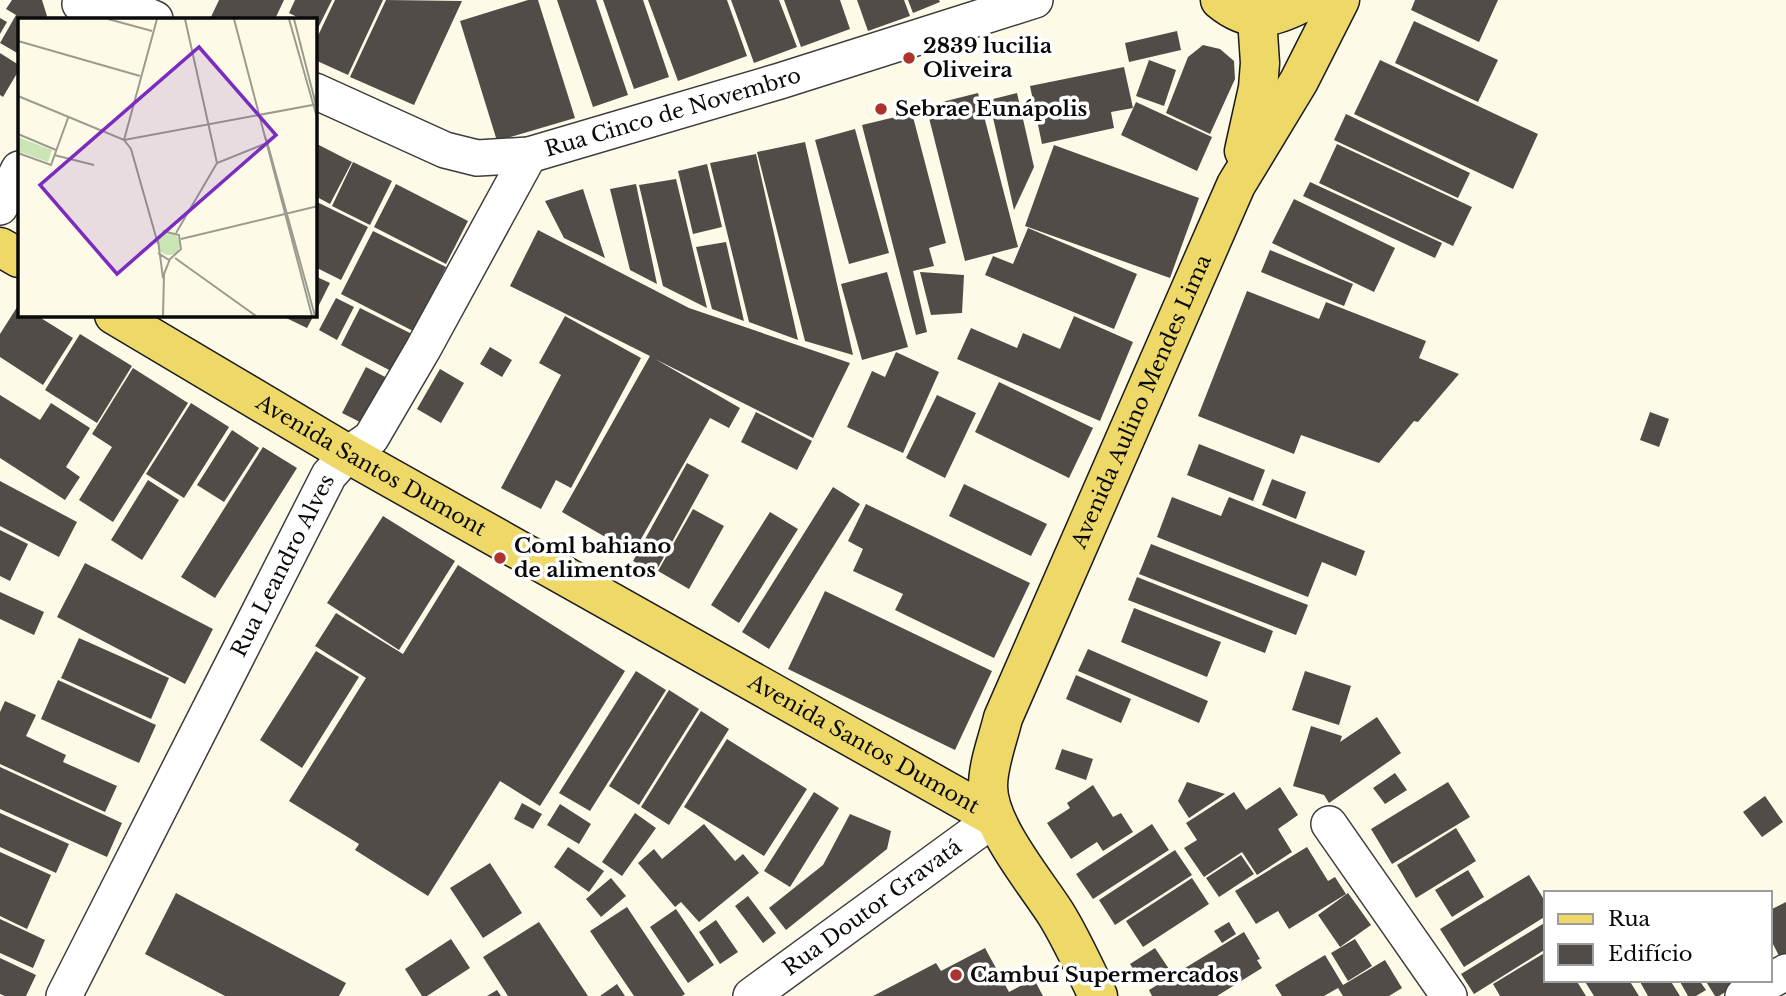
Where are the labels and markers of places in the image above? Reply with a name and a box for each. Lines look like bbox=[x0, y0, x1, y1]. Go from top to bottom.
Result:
place label: 2839 lucilia Oliveira bbox=[923, 33, 1052, 83]
marker: 2839 lucilia Oliveira bbox=[901, 50, 917, 66]
place label: Sebrae Eunápolis bbox=[895, 96, 1088, 122]
marker: Sebrae Eunápolis bbox=[873, 101, 889, 117]
place label: Coml bahiano de alimentos bbox=[514, 533, 672, 583]
marker: Coml bahiano de alimentos bbox=[492, 550, 508, 566]
place label: Cambuí Supermercados bbox=[970, 962, 1239, 988]
marker: Cambuí Supermercados bbox=[948, 967, 964, 983]

